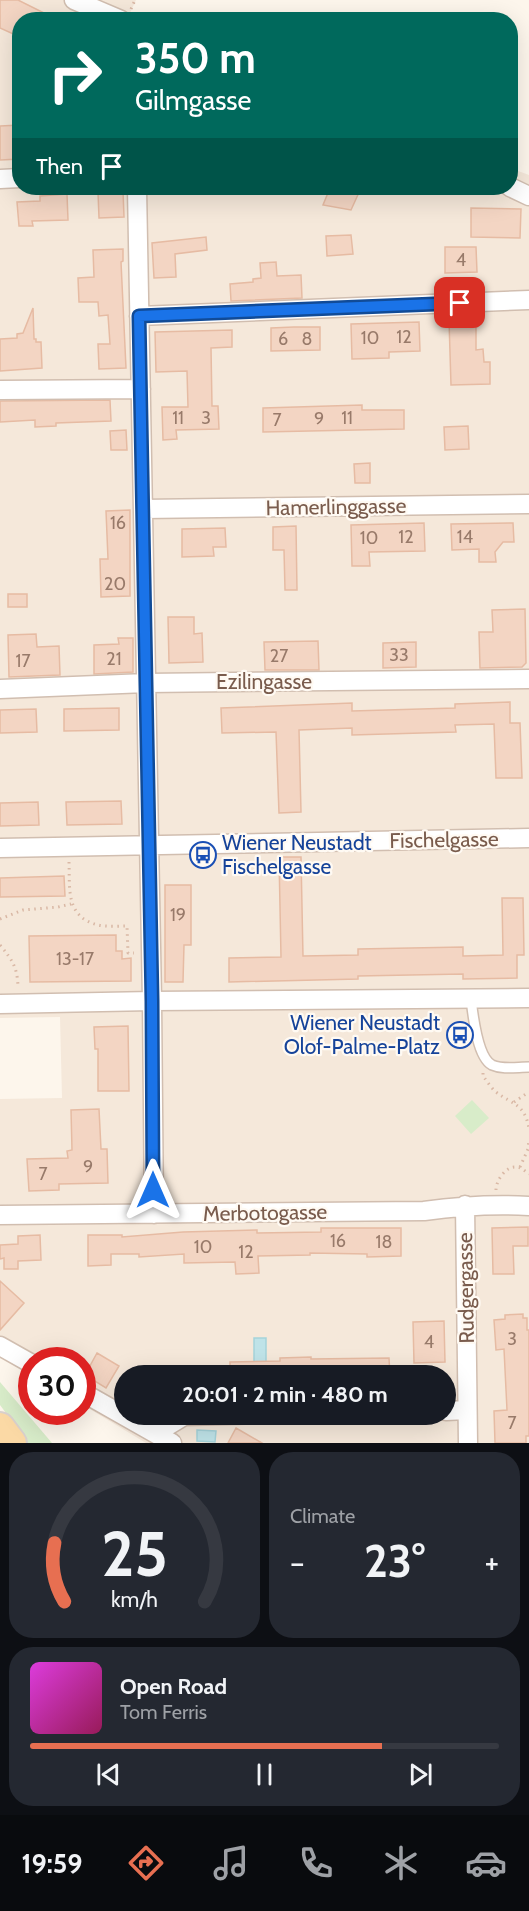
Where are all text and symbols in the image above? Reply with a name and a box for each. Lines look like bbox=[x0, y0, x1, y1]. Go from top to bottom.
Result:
text: 350 m bbox=[135, 32, 256, 84]
icon: right bbox=[36, 36, 114, 114]
text: Gilmgasse bbox=[135, 84, 251, 117]
icon: arrive bbox=[95, 150, 128, 183]
text: Then bbox=[36, 153, 83, 180]
house number: 4 bbox=[456, 249, 466, 271]
pin bbox=[434, 277, 485, 328]
icon: arrive bbox=[443, 286, 476, 319]
house number: 12 bbox=[396, 326, 412, 348]
house number: 10 bbox=[361, 327, 379, 349]
house number: 6 bbox=[278, 328, 288, 350]
house number: 8 bbox=[302, 328, 312, 350]
house number: 11 bbox=[172, 407, 184, 429]
house number: 3 bbox=[201, 407, 211, 429]
house number: 11 bbox=[341, 407, 353, 429]
house number: 9 bbox=[314, 408, 324, 430]
house number: 7 bbox=[272, 409, 282, 431]
street label: Hamerlinggasse bbox=[265, 493, 407, 520]
house number: 16 bbox=[110, 512, 126, 534]
house number: 12 bbox=[398, 526, 414, 548]
house number: 14 bbox=[457, 526, 473, 548]
house number: 10 bbox=[360, 527, 378, 549]
house number: 20 bbox=[104, 573, 126, 595]
house number: 33 bbox=[389, 644, 409, 666]
house number: 27 bbox=[270, 645, 288, 667]
house number: 21 bbox=[106, 648, 122, 670]
house number: 17 bbox=[16, 650, 30, 672]
street label: Ezilingasse bbox=[216, 669, 312, 694]
street label: Fischelgasse bbox=[389, 826, 499, 853]
place label: Wiener Neustadt Fischelgasse bbox=[222, 830, 372, 879]
bus stop icon: Wiener Neustadt Fischelgasse bbox=[188, 840, 218, 870]
house number: 19 bbox=[170, 904, 186, 926]
house number: 13-17 bbox=[56, 948, 94, 970]
place label: Wiener Neustadt Olof-Palme-Platz bbox=[284, 1010, 440, 1059]
bus stop icon: Wiener Neustadt Olof-Palme-Platz bbox=[445, 1020, 475, 1050]
house number: 9 bbox=[83, 1156, 93, 1178]
position arrow bbox=[121, 1158, 185, 1222]
house number: 7 bbox=[38, 1163, 48, 1185]
street label: Merbotogasse bbox=[203, 1199, 328, 1226]
house number: 16 bbox=[330, 1230, 346, 1252]
house number: 18 bbox=[376, 1231, 392, 1253]
street label: Rudgergasse bbox=[452, 1232, 479, 1344]
house number: 10 bbox=[194, 1236, 212, 1258]
house number: 12 bbox=[238, 1241, 254, 1263]
house number: 3 bbox=[507, 1328, 517, 1350]
house number: 4 bbox=[424, 1331, 434, 1353]
speed limit sign: 30 bbox=[18, 1347, 96, 1425]
text: 20:01 · 2 min · 480 m bbox=[182, 1381, 388, 1408]
house number: 7 bbox=[507, 1412, 517, 1434]
text: Climate bbox=[290, 1504, 355, 1528]
text: 25 bbox=[101, 1516, 168, 1592]
text: 23° bbox=[364, 1534, 425, 1588]
text: − bbox=[290, 1542, 305, 1582]
text: + bbox=[484, 1542, 499, 1582]
text: km/h bbox=[111, 1586, 158, 1612]
text: Open Road bbox=[120, 1673, 227, 1700]
text: Tom Ferris bbox=[120, 1700, 207, 1724]
icon: previous bbox=[92, 1758, 125, 1791]
icon: pause bbox=[248, 1758, 281, 1791]
icon: next bbox=[404, 1758, 437, 1791]
icon: directions bbox=[125, 1842, 167, 1884]
icon: music bbox=[210, 1842, 252, 1884]
icon: phone bbox=[295, 1842, 337, 1884]
icon: climate bbox=[380, 1842, 422, 1884]
icon: car bbox=[465, 1842, 507, 1884]
text: 19:59 bbox=[22, 1847, 82, 1880]

